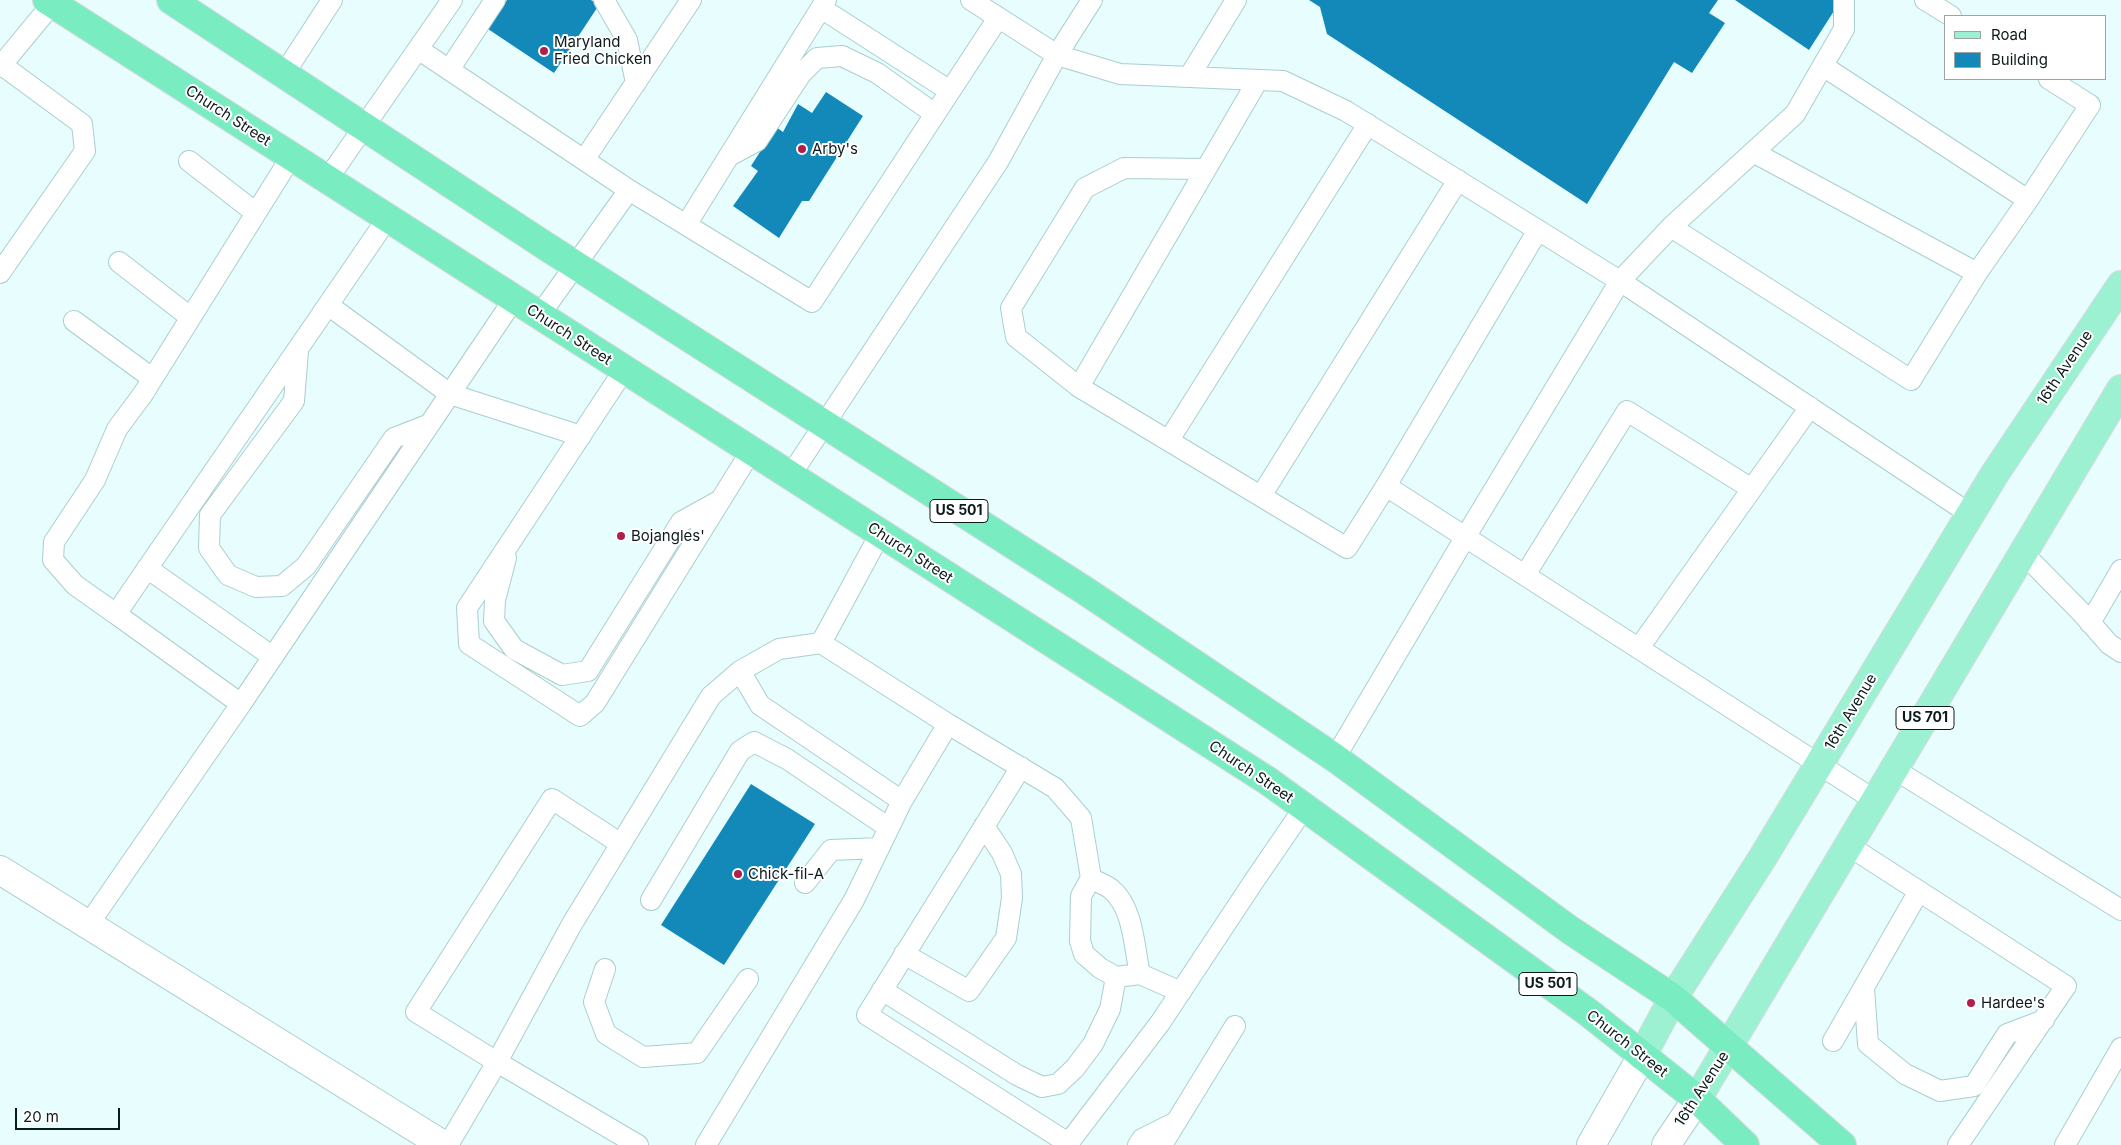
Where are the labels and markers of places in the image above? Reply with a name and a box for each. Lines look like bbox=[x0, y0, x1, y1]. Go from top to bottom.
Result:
place label: Maryland Fried Chicken bbox=[554, 33, 652, 68]
marker: Maryland Fried Chicken bbox=[538, 45, 550, 57]
place label: Arby's bbox=[812, 140, 858, 158]
marker: Arby's bbox=[796, 143, 808, 155]
place label: Bojangles' bbox=[631, 527, 705, 545]
marker: Bojangles' bbox=[615, 530, 627, 542]
place label: Chick-fil-A bbox=[748, 865, 824, 883]
marker: Chick-fil-A bbox=[732, 868, 744, 880]
place label: Hardee's bbox=[1981, 994, 2045, 1012]
marker: Hardee's bbox=[1965, 997, 1977, 1009]

